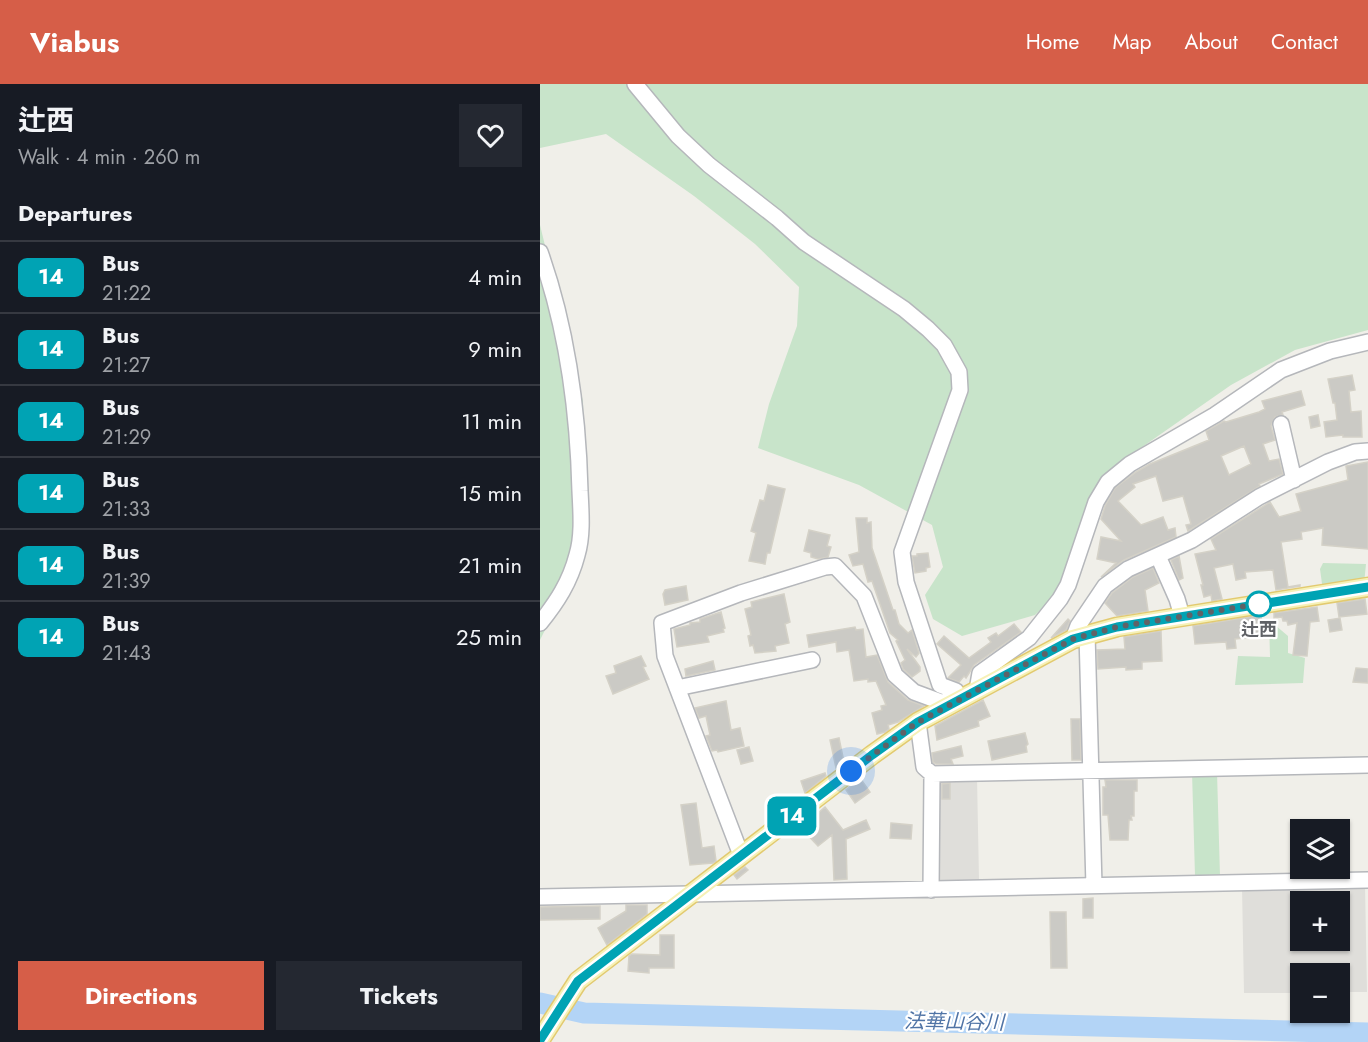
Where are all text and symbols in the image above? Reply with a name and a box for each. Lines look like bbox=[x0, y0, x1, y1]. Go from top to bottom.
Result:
text: Viabus bbox=[30, 22, 120, 63]
text: Home bbox=[1026, 27, 1079, 57]
text: Map bbox=[1112, 27, 1152, 57]
text: About bbox=[1185, 27, 1238, 57]
text: Contact bbox=[1271, 27, 1338, 57]
text: 辻西 bbox=[18, 100, 74, 141]
button: heart bbox=[459, 104, 522, 167]
text: Walk · 4 min · 260 m bbox=[18, 143, 200, 172]
text: Departures bbox=[18, 197, 132, 229]
text: Bus bbox=[102, 247, 139, 279]
text: 4 min bbox=[468, 261, 522, 293]
text: 14 bbox=[38, 262, 64, 292]
text: 21:22 bbox=[102, 279, 151, 308]
text: Bus bbox=[102, 319, 139, 351]
text: 9 min bbox=[468, 333, 522, 365]
text: 14 bbox=[38, 334, 64, 364]
text: 21:27 bbox=[102, 351, 150, 380]
text: Bus bbox=[102, 391, 139, 423]
text: 11 min bbox=[461, 405, 522, 437]
text: 14 bbox=[38, 406, 64, 436]
text: 21:29 bbox=[102, 423, 151, 452]
text: Bus bbox=[102, 463, 139, 495]
text: 15 min bbox=[459, 477, 522, 509]
text: 14 bbox=[38, 478, 64, 508]
text: 21:33 bbox=[102, 495, 150, 524]
text: Bus bbox=[102, 535, 139, 567]
text: 21 min bbox=[459, 549, 522, 581]
text: 14 bbox=[38, 550, 64, 580]
text: 21:39 bbox=[102, 567, 151, 596]
marker: 辻西 bbox=[1246, 591, 1272, 617]
text: Bus bbox=[102, 607, 139, 639]
place label: 辻西 bbox=[1241, 617, 1277, 643]
text: 25 min bbox=[456, 621, 522, 653]
text: 14 bbox=[38, 622, 64, 652]
text: 21:43 bbox=[102, 639, 151, 668]
your location bbox=[836, 756, 866, 786]
line badge: 14 bbox=[765, 796, 819, 836]
text: 14 bbox=[779, 801, 805, 831]
map controls bbox=[1290, 819, 1350, 1023]
button: layers bbox=[1290, 819, 1350, 879]
button: + bbox=[1290, 891, 1350, 951]
button: Directions bbox=[18, 961, 264, 1030]
button: Tickets bbox=[276, 961, 522, 1030]
button: − bbox=[1290, 963, 1350, 1023]
water label: 法華山谷川 bbox=[904, 1007, 1006, 1037]

